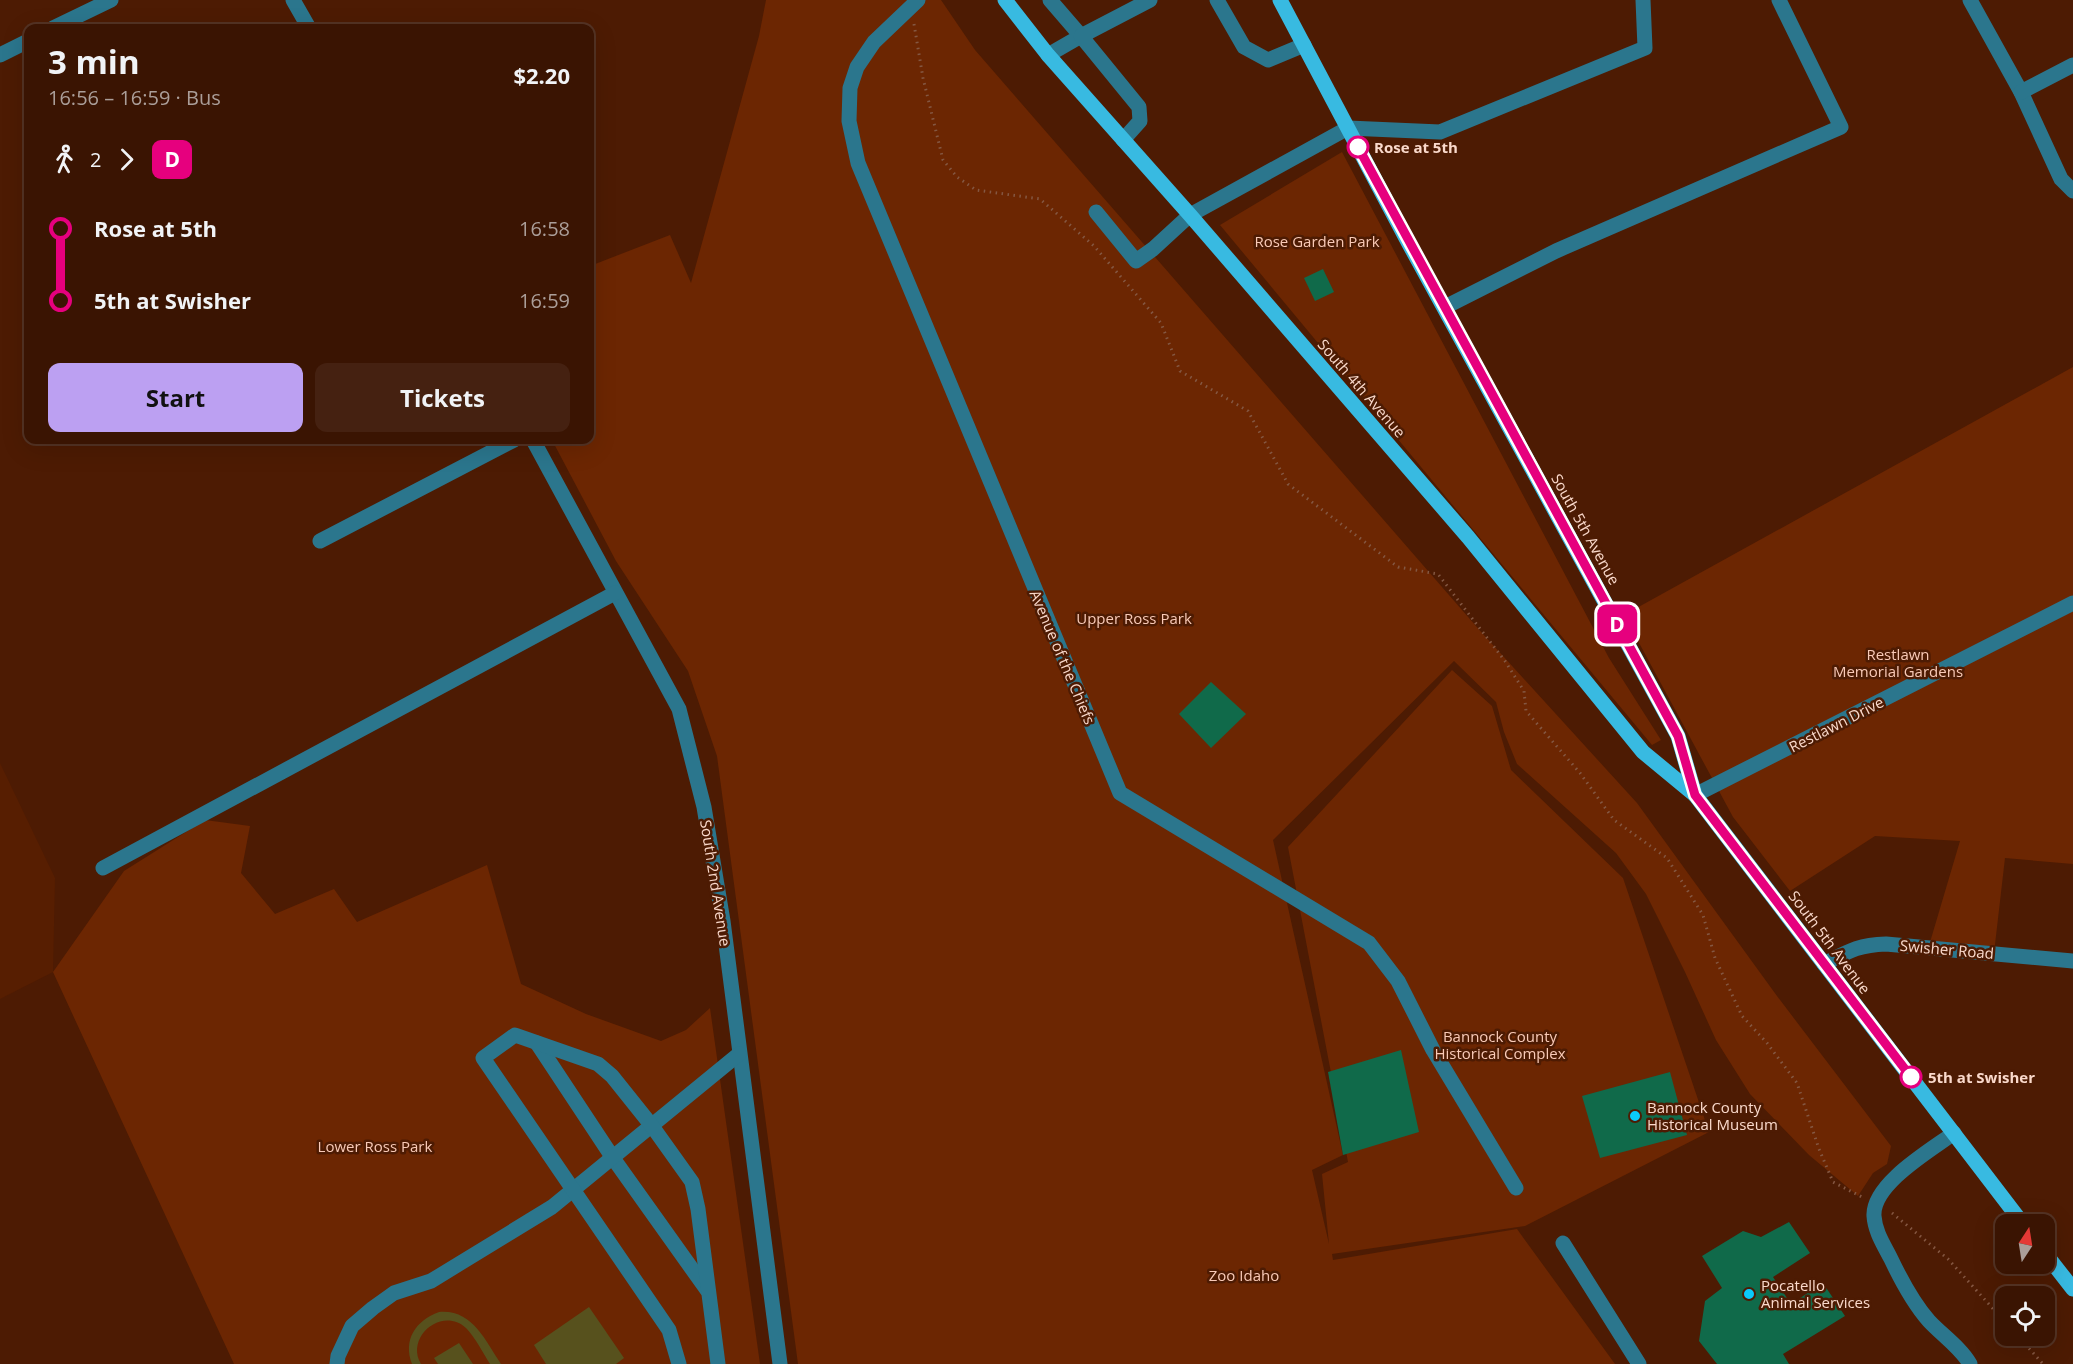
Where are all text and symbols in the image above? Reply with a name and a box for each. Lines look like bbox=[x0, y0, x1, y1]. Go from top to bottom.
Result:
text: 3 min bbox=[48, 39, 140, 84]
text: $2.20 bbox=[513, 60, 570, 90]
text: 16:56 – 16:59 · Bus bbox=[48, 84, 221, 111]
marker: Rose at 5th bbox=[1347, 136, 1369, 158]
place label: Rose at 5th bbox=[1374, 137, 1458, 157]
icon: walk bbox=[48, 143, 81, 176]
icon: forward bbox=[110, 143, 143, 176]
text: D bbox=[164, 145, 180, 173]
text: 2 bbox=[90, 146, 101, 173]
text: Rose at 5th bbox=[94, 213, 217, 243]
text: 16:58 bbox=[519, 215, 570, 242]
park label: Rose Garden Park bbox=[1254, 231, 1380, 251]
text: 5th at Swisher bbox=[94, 285, 251, 315]
text: 16:59 bbox=[519, 287, 570, 314]
street label: South 4th Avenue bbox=[1314, 335, 1410, 441]
button: Start bbox=[48, 363, 303, 432]
button: Tickets bbox=[315, 363, 570, 432]
street label: South 5th Avenue bbox=[1547, 470, 1625, 588]
street label: Avenue of the Chiefs bbox=[1026, 587, 1100, 727]
line badge: D bbox=[1598, 604, 1636, 644]
park label: Upper Ross Park bbox=[1076, 608, 1192, 628]
text: D bbox=[1609, 610, 1625, 638]
park label: Restlawn Memorial Gardens bbox=[1833, 644, 1963, 681]
street label: Restlawn Drive bbox=[1785, 692, 1887, 756]
street label: South 2nd Avenue bbox=[696, 818, 736, 948]
street label: South 5th Avenue bbox=[1785, 886, 1875, 998]
street label: Swisher Road bbox=[1899, 935, 1995, 963]
park label: Bannock County Historical Complex bbox=[1434, 1026, 1566, 1063]
marker: 5th at Swisher bbox=[1900, 1066, 1922, 1088]
place label: 5th at Swisher bbox=[1928, 1067, 2035, 1087]
place label: Bannock County Historical Museum bbox=[1647, 1097, 1778, 1134]
marker: Bannock County Historical Museum bbox=[1628, 1109, 1642, 1123]
park label: Lower Ross Park bbox=[318, 1136, 432, 1156]
north arrow bbox=[1995, 1214, 2055, 1274]
map controls bbox=[1995, 1214, 2055, 1346]
park label: Zoo Idaho bbox=[1209, 1265, 1279, 1285]
place label: Pocatello Animal Services bbox=[1761, 1275, 1870, 1312]
button: locate bbox=[1995, 1286, 2055, 1346]
marker: Pocatello Animal Services bbox=[1742, 1287, 1756, 1301]

